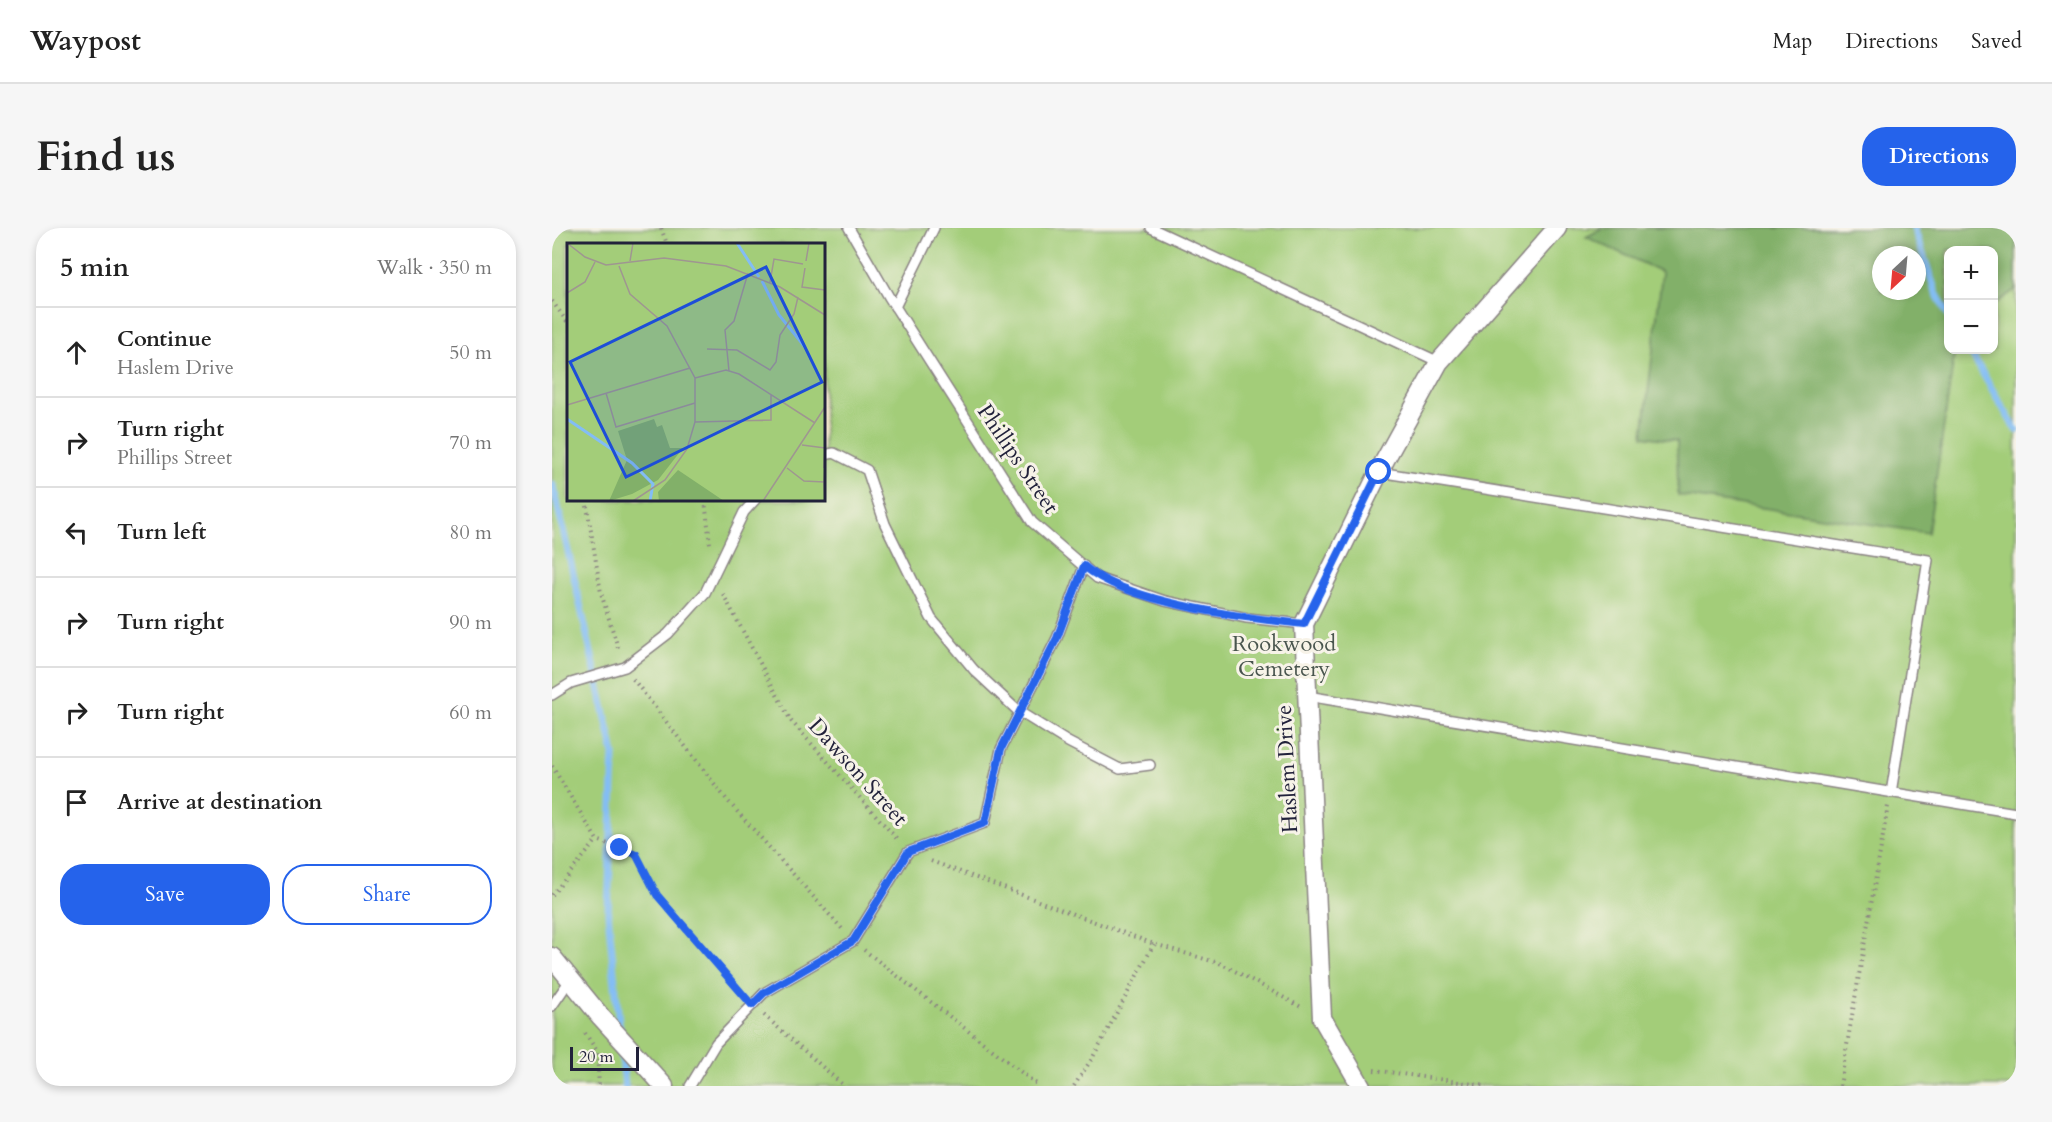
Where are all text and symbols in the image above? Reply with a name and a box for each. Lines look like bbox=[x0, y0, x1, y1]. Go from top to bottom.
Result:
text: Waypost bbox=[30, 22, 141, 60]
text: Map bbox=[1772, 27, 1812, 56]
text: Directions bbox=[1845, 27, 1938, 56]
text: Saved bbox=[1971, 27, 2022, 56]
button: Directions bbox=[1862, 127, 2016, 186]
text: Find us bbox=[36, 128, 176, 185]
inset map bbox=[567, 243, 825, 501]
north arrow bbox=[1872, 246, 1926, 300]
map controls bbox=[1944, 246, 1998, 354]
button: + bbox=[1944, 246, 1998, 300]
text: 5 min bbox=[60, 250, 129, 285]
text: Walk · 350 m bbox=[377, 254, 492, 281]
button: − bbox=[1944, 300, 1998, 354]
text: Continue bbox=[117, 324, 212, 354]
icon: ahead bbox=[60, 336, 93, 369]
text: 50 m bbox=[449, 339, 492, 366]
text: Haslem Drive bbox=[117, 354, 234, 381]
street label: Phillips Street bbox=[970, 398, 1066, 520]
text: Turn right bbox=[117, 414, 224, 444]
icon: right bbox=[60, 426, 93, 459]
text: 70 m bbox=[449, 429, 492, 456]
text: Phillips Street bbox=[117, 444, 232, 471]
route start bbox=[1365, 458, 1391, 484]
icon: left bbox=[60, 516, 93, 549]
text: Turn left bbox=[117, 517, 206, 547]
text: 80 m bbox=[449, 519, 492, 546]
icon: right bbox=[60, 606, 93, 639]
text: Turn right bbox=[117, 607, 224, 637]
text: 90 m bbox=[449, 609, 492, 636]
park label: Rookwood Cemetery bbox=[1232, 629, 1336, 684]
icon: right bbox=[60, 696, 93, 729]
text: Turn right bbox=[117, 697, 224, 727]
text: 60 m bbox=[449, 699, 492, 726]
street label: Haslem Drive bbox=[1269, 704, 1305, 834]
street label: Dawson Street bbox=[801, 712, 915, 832]
icon: arrive bbox=[60, 786, 93, 819]
text: Arrive at destination bbox=[117, 787, 322, 817]
route end bbox=[606, 834, 632, 860]
button: Save bbox=[60, 864, 270, 925]
button: Share bbox=[282, 864, 492, 925]
scale bar bbox=[570, 1044, 639, 1072]
text: 20 m bbox=[579, 1046, 613, 1068]

